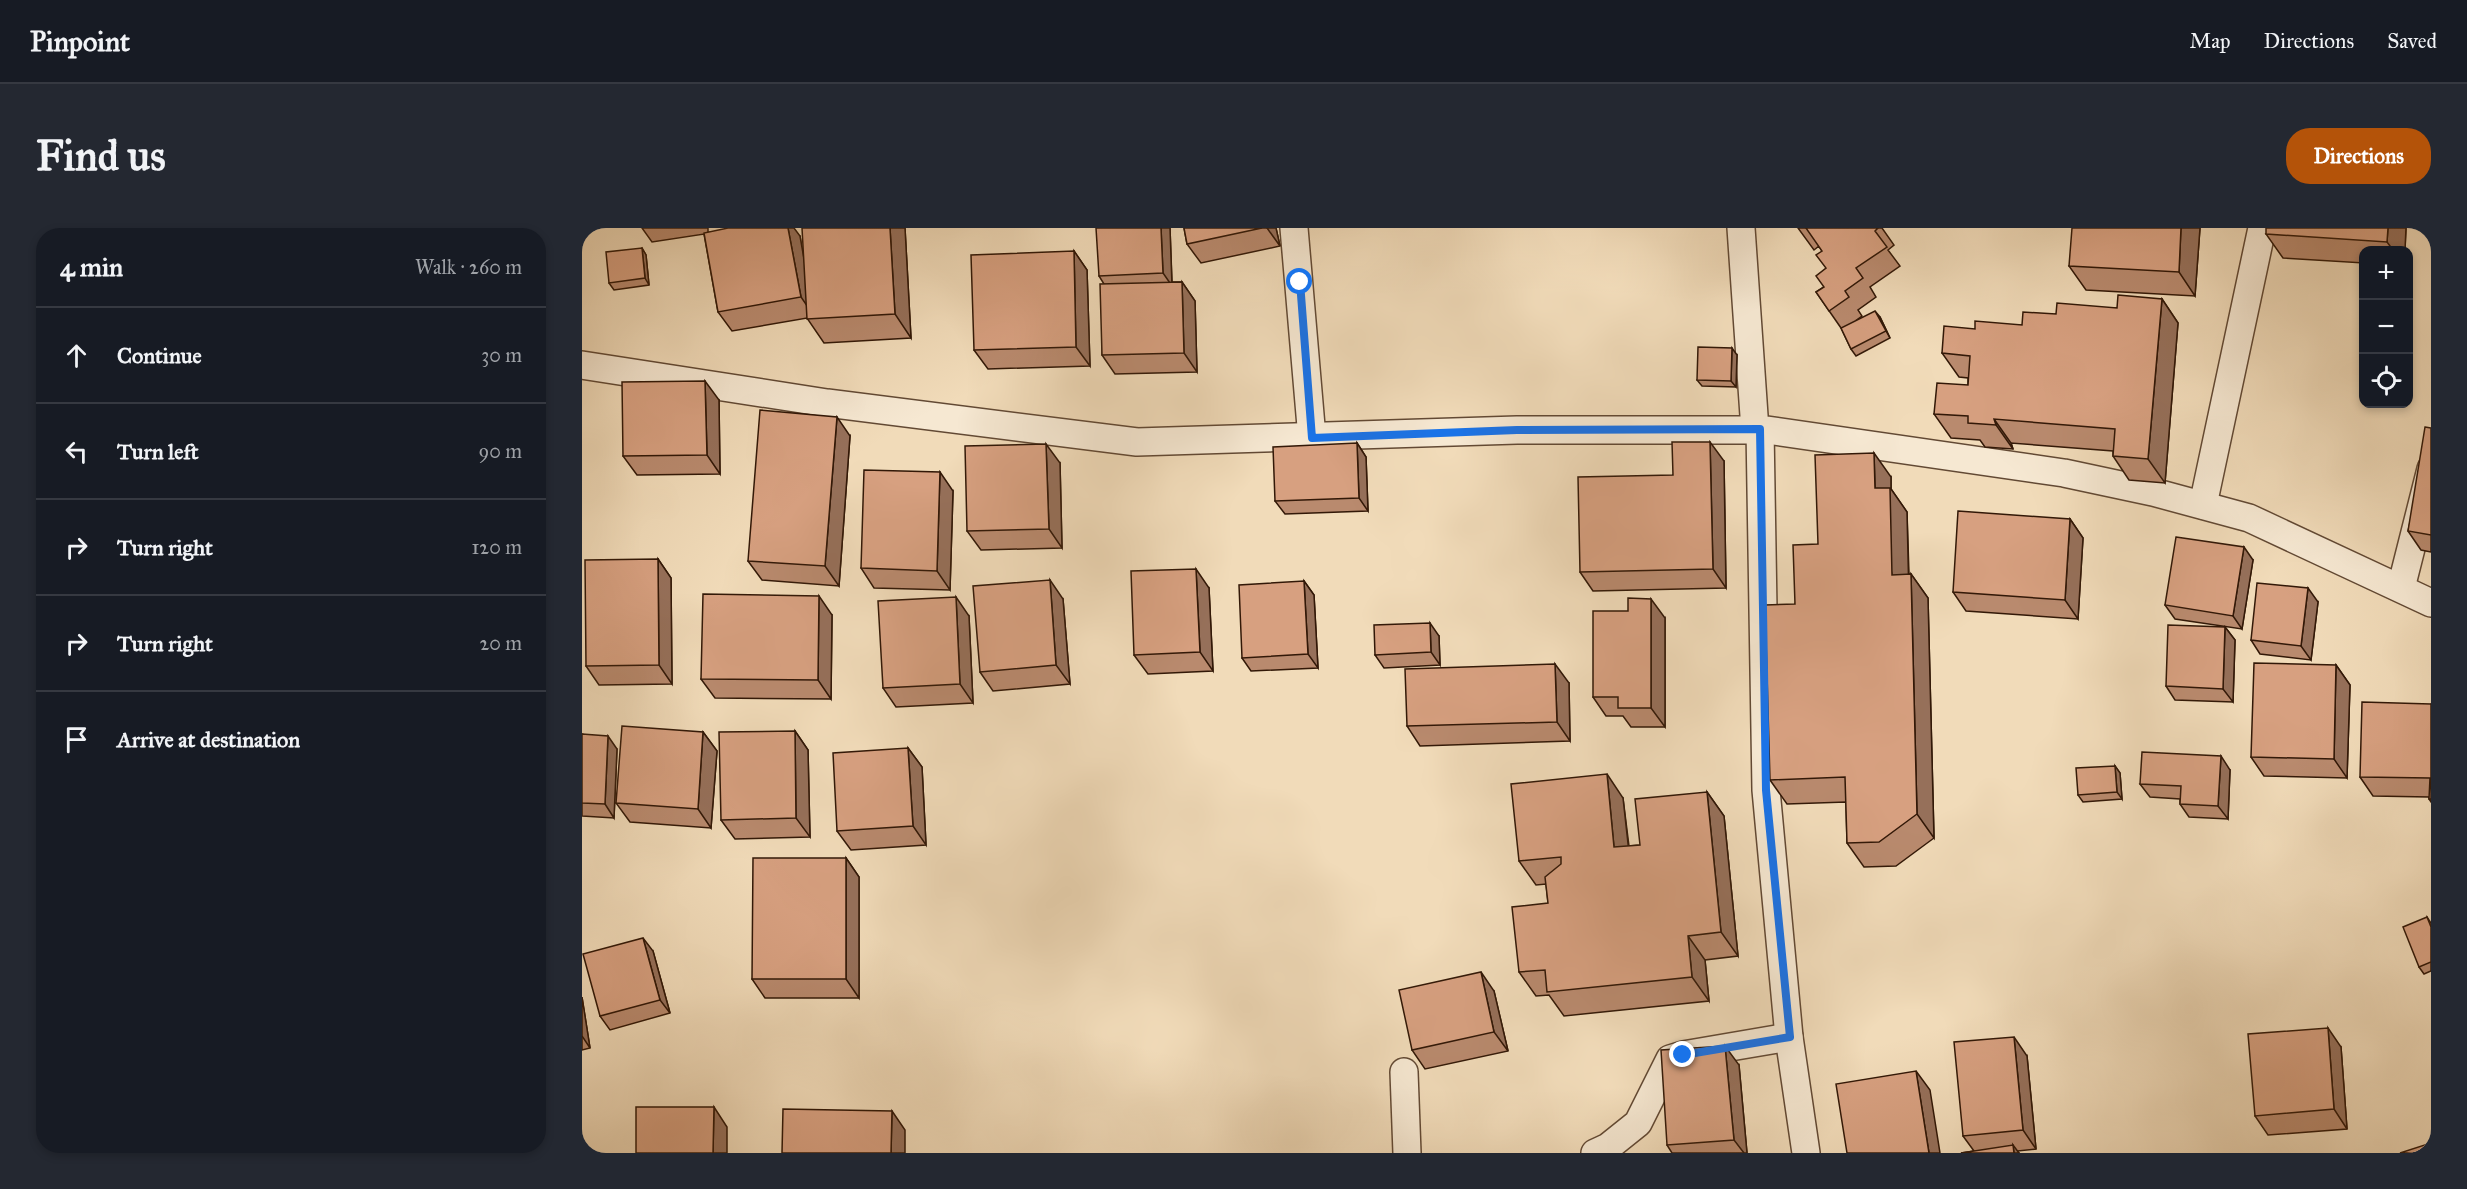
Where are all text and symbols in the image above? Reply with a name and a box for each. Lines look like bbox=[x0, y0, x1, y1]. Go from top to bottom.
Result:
text: Pinpoint bbox=[30, 24, 130, 59]
text: Map bbox=[2190, 28, 2231, 54]
text: Directions bbox=[2264, 28, 2354, 54]
text: Saved bbox=[2387, 28, 2437, 54]
button: Directions bbox=[2286, 128, 2431, 184]
text: Find us bbox=[36, 130, 166, 182]
map controls bbox=[2359, 246, 2413, 408]
button: + bbox=[2359, 246, 2413, 300]
text: 4 min bbox=[60, 251, 123, 283]
text: Walk · 260 m bbox=[415, 255, 522, 279]
route start bbox=[1286, 268, 1312, 294]
button: − bbox=[2359, 300, 2413, 354]
icon: ahead bbox=[60, 339, 93, 372]
text: Continue bbox=[117, 342, 202, 369]
text: 30 m bbox=[481, 343, 522, 367]
button: locate bbox=[2359, 354, 2413, 408]
icon: left bbox=[60, 435, 93, 468]
text: Turn left bbox=[117, 438, 199, 465]
text: 90 m bbox=[479, 439, 522, 463]
icon: right bbox=[60, 531, 93, 564]
text: Turn right bbox=[117, 534, 213, 561]
text: 120 m bbox=[471, 535, 522, 559]
icon: right bbox=[60, 627, 93, 660]
text: Turn right bbox=[117, 630, 213, 657]
text: 20 m bbox=[479, 631, 522, 655]
icon: arrive bbox=[60, 723, 93, 756]
text: Arrive at destination bbox=[117, 726, 300, 753]
route end bbox=[1669, 1041, 1695, 1067]

